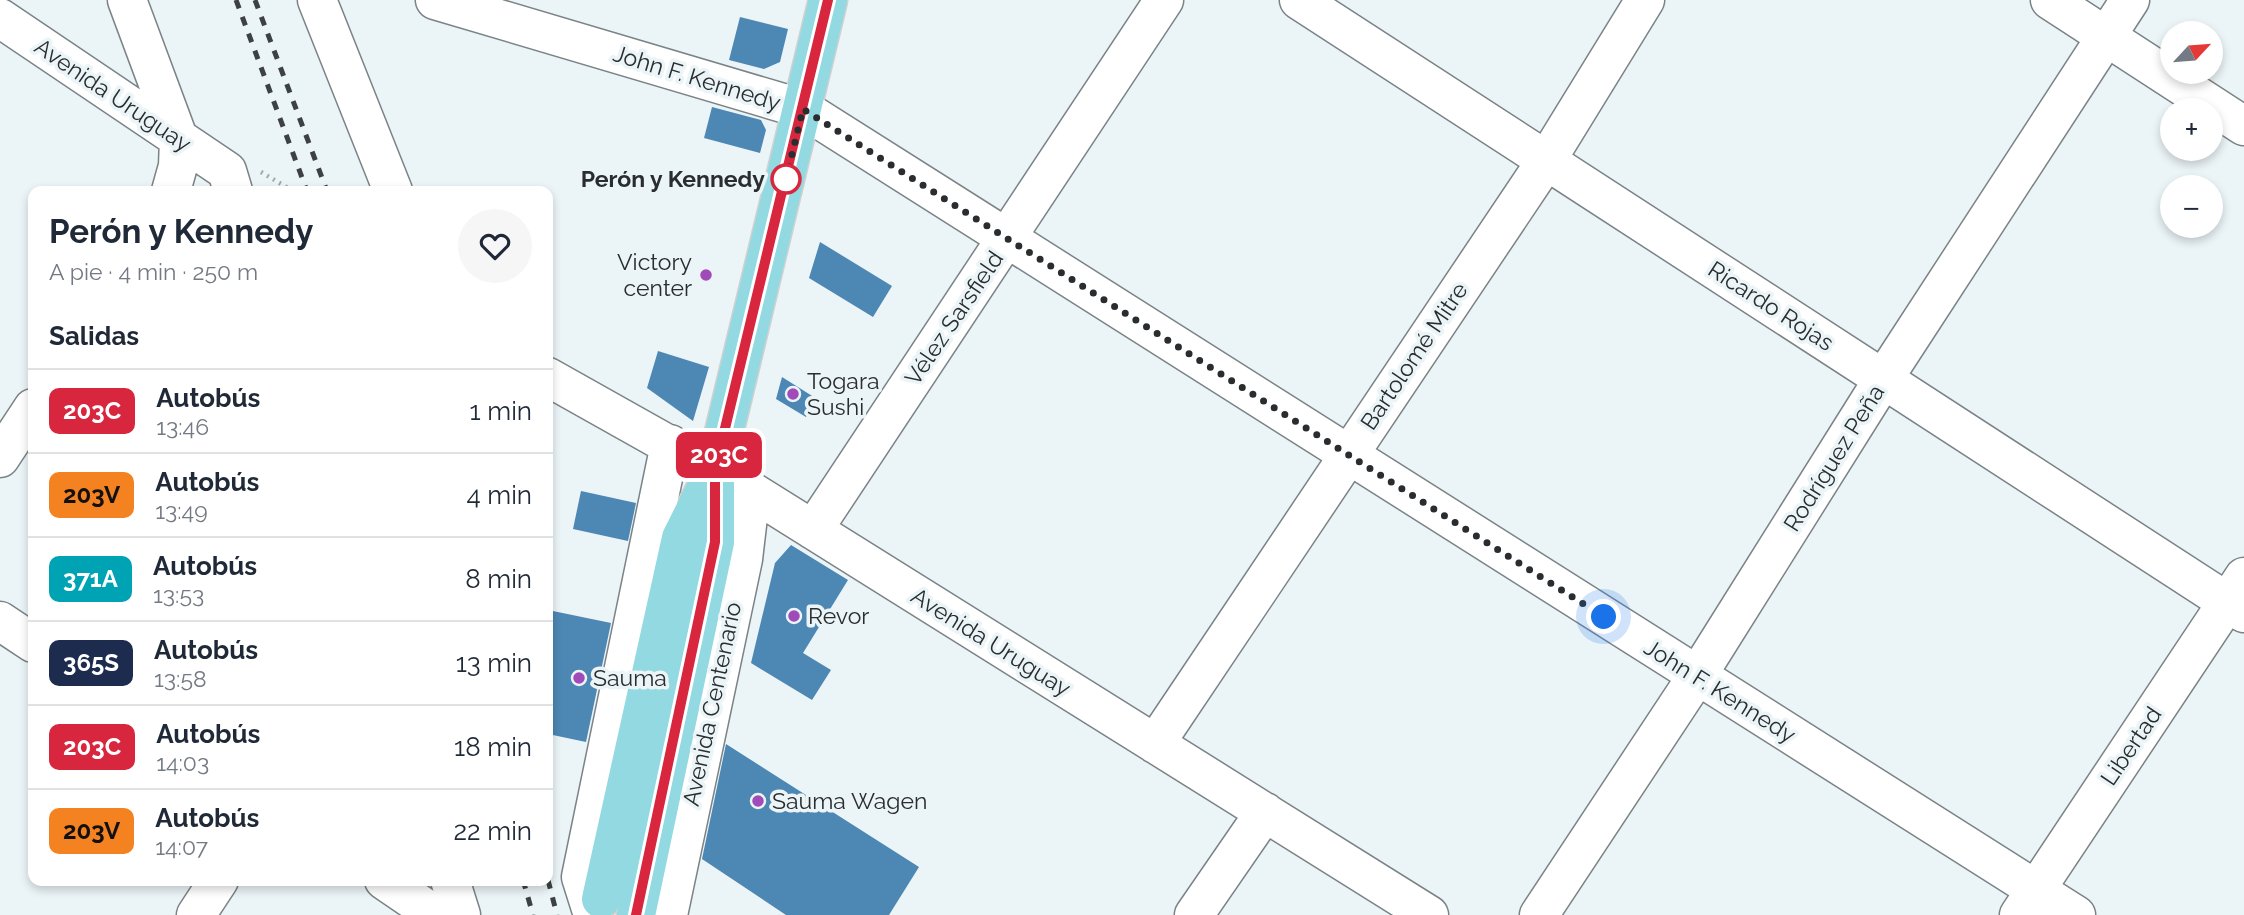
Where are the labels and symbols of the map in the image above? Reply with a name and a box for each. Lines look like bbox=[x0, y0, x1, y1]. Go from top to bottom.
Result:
north arrow bbox=[2160, 21, 2222, 84]
street label: Avenida Uruguay bbox=[30, 32, 197, 157]
street label: John F. Kennedy bbox=[610, 39, 784, 116]
marker: Perón y Kennedy bbox=[771, 164, 801, 194]
place label: Perón y Kennedy bbox=[581, 165, 765, 192]
street label: Vélez Sarsfield bbox=[899, 246, 1008, 390]
place label: Victory center bbox=[617, 248, 692, 301]
street label: Ricardo Rojas bbox=[1704, 255, 1839, 356]
marker: Victory center bbox=[698, 267, 714, 283]
street label: Bartolomé Mitre bbox=[1354, 277, 1473, 434]
place label: Togara Sushi bbox=[807, 367, 879, 420]
street label: Rodríguez Peña bbox=[1778, 379, 1889, 536]
marker: Togara Sushi bbox=[785, 386, 801, 402]
line badge: 203C bbox=[670, 432, 768, 478]
street label: Avenida Uruguay bbox=[907, 582, 1076, 701]
your location bbox=[1586, 599, 1621, 634]
street label: Avenida Centenario bbox=[677, 600, 746, 808]
place label: Revor bbox=[808, 602, 869, 629]
marker: Revor bbox=[786, 608, 802, 624]
street label: John F. Kennedy bbox=[1640, 633, 1801, 748]
place label: Sauma bbox=[593, 664, 667, 691]
marker: Sauma bbox=[571, 670, 587, 686]
street label: Libertad bbox=[2095, 701, 2167, 790]
place label: Sauma Wagen bbox=[772, 787, 927, 814]
marker: Sauma Wagen bbox=[750, 793, 766, 809]

